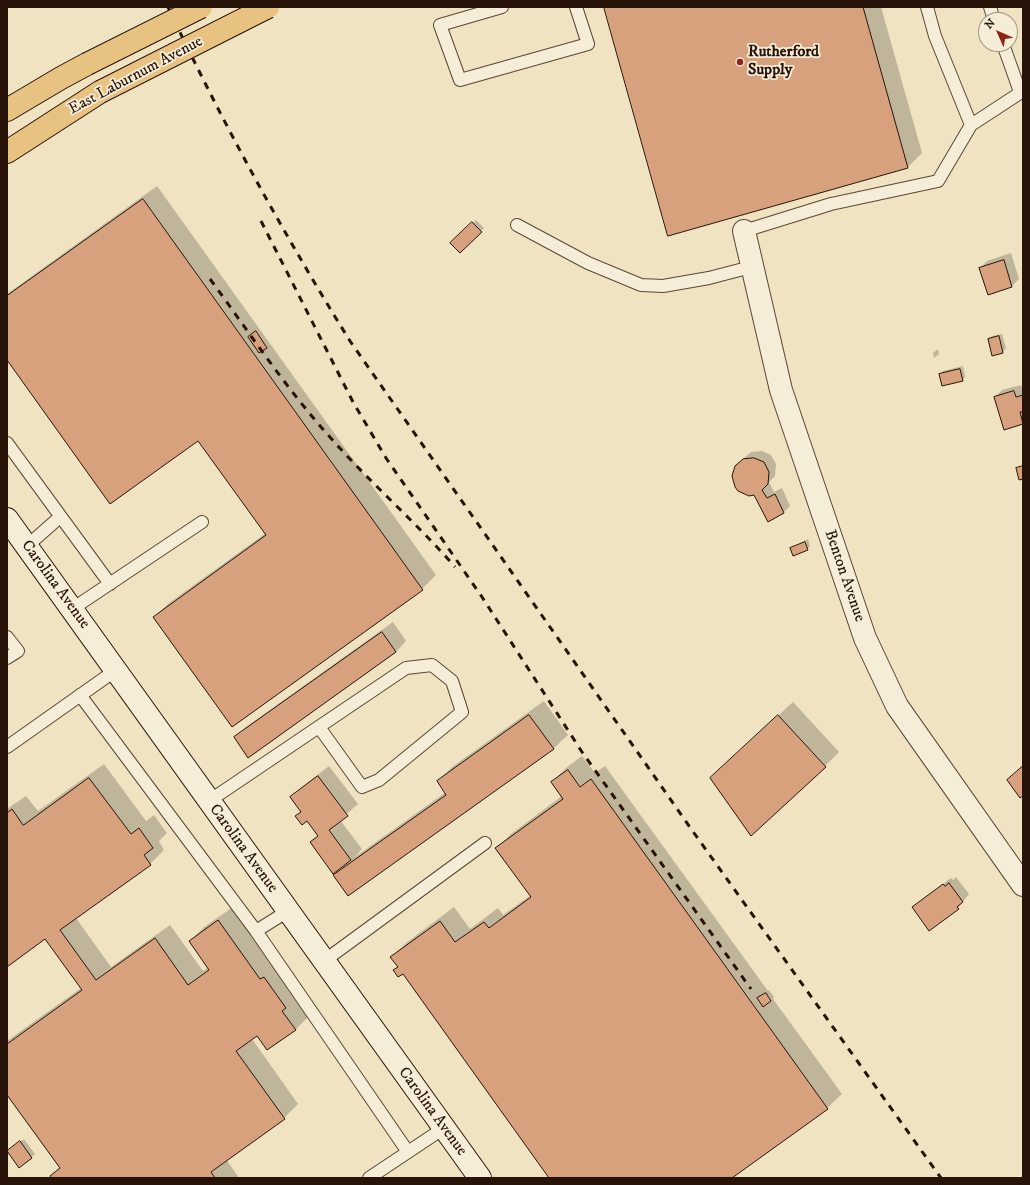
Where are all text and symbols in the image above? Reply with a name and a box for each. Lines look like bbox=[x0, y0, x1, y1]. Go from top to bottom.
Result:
north arrow bbox=[978, 12, 1018, 52]
text: N bbox=[982, 16, 998, 32]
street label: East Laburnum Avenue bbox=[66, 33, 206, 119]
place label: Rutherford Supply bbox=[748, 43, 819, 81]
marker: Rutherford Supply bbox=[735, 57, 745, 67]
street label: Benton Avenue bbox=[819, 528, 869, 624]
street label: Carolina Avenue bbox=[16, 537, 94, 633]
street label: Carolina Avenue bbox=[204, 801, 282, 897]
street label: Carolina Avenue bbox=[393, 1064, 471, 1160]

